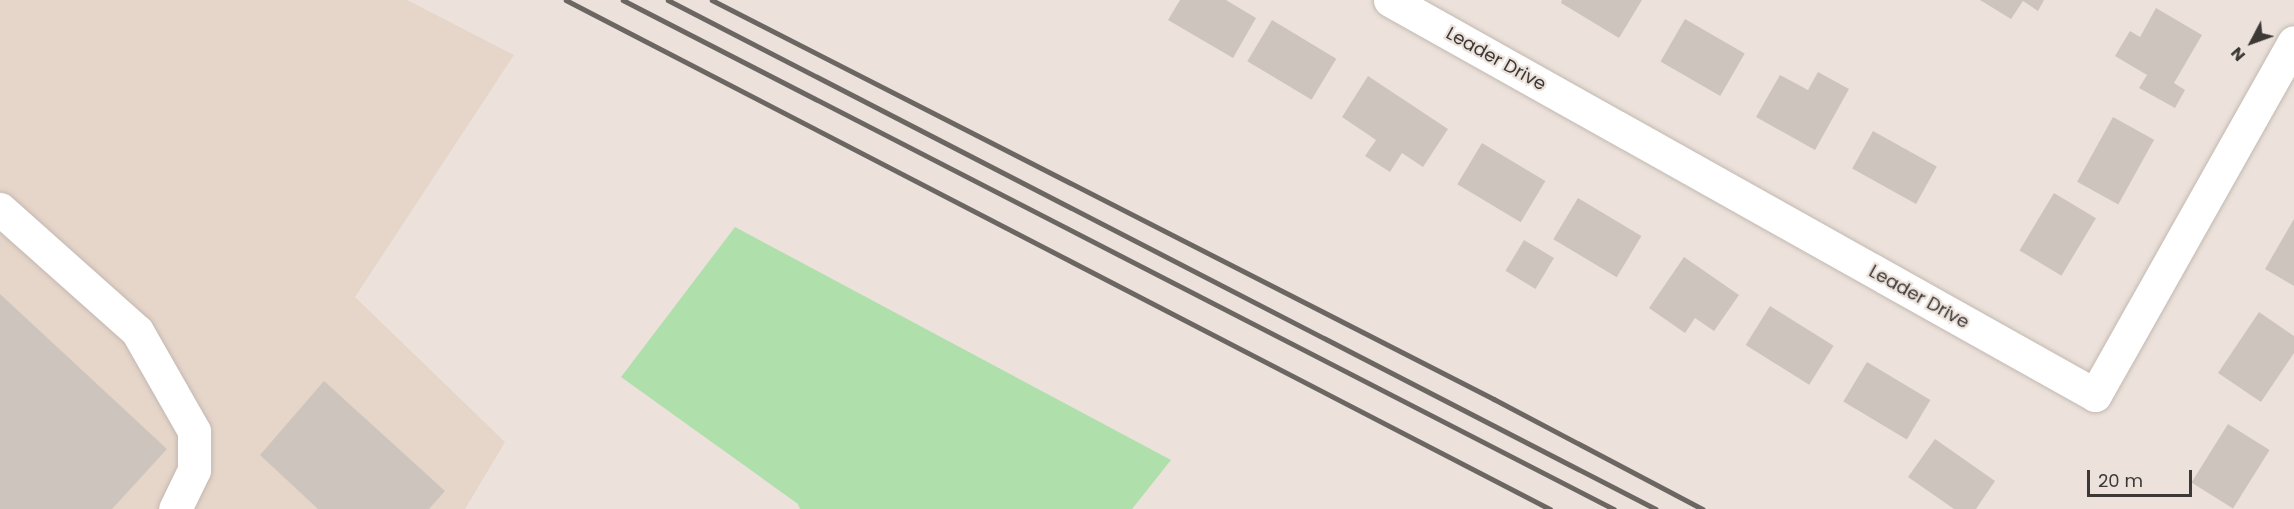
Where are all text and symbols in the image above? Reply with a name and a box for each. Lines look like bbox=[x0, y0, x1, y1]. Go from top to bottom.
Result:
north arrow bbox=[2222, 12, 2282, 72]
street label: Leader Drive bbox=[1442, 23, 1550, 95]
text: N bbox=[2225, 42, 2251, 66]
street label: Leader Drive bbox=[1865, 261, 1973, 333]
scale bar bbox=[2090, 458, 2195, 496]
text: 20 m bbox=[2098, 468, 2143, 493]

